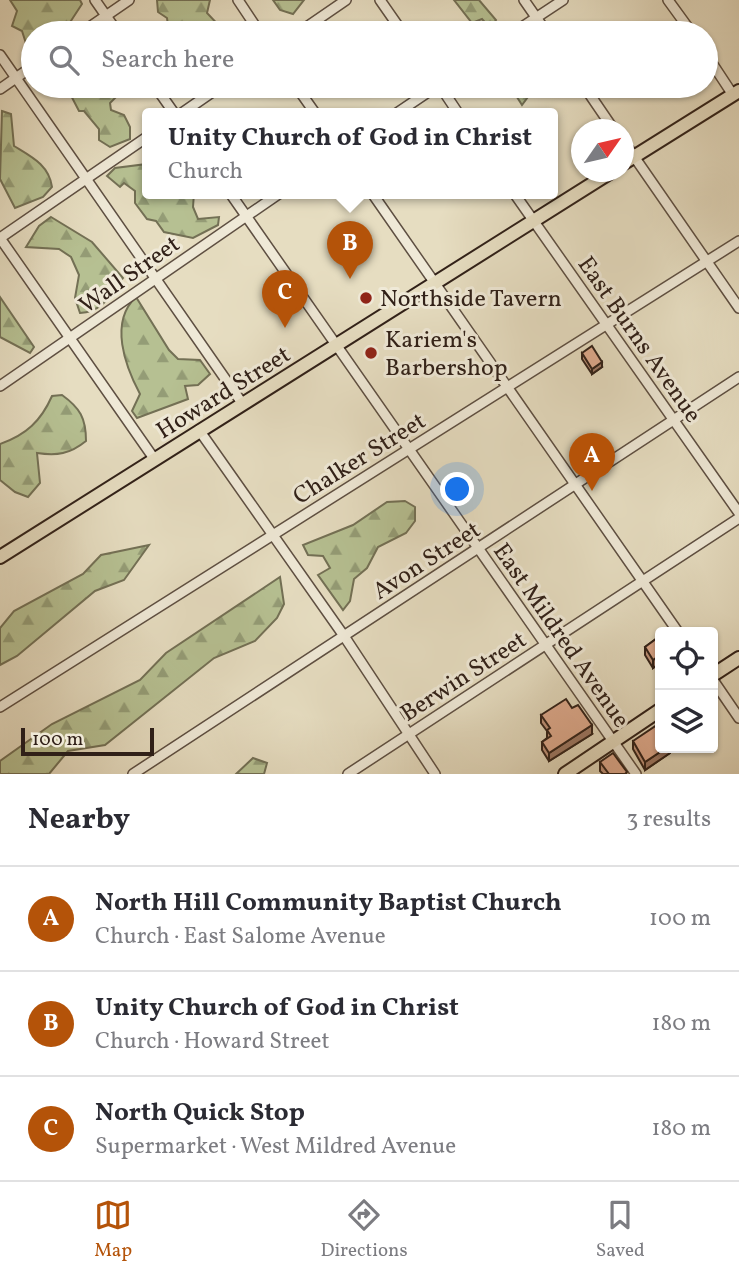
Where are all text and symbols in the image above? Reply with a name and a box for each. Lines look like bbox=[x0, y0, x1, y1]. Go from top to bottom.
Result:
search box bbox=[21, 21, 718, 98]
icon: search bbox=[45, 41, 83, 79]
text: Search here bbox=[101, 42, 234, 78]
popup bbox=[142, 108, 558, 199]
north arrow bbox=[571, 119, 634, 182]
text: Unity Church of God in Christ bbox=[168, 120, 532, 156]
text: Church bbox=[168, 156, 243, 188]
pin: B bbox=[327, 221, 373, 279]
street label: Wall Street bbox=[73, 228, 188, 323]
street label: East Burns Avenue bbox=[568, 250, 709, 430]
pin: C bbox=[262, 270, 308, 328]
place label: Northside Tavern bbox=[380, 283, 562, 317]
marker: Northside Tavern bbox=[358, 290, 374, 306]
place label: Kariem's Barbershop bbox=[385, 324, 508, 386]
street label: Howard Street bbox=[150, 339, 298, 449]
marker: Kariem's Barbershop bbox=[363, 345, 379, 361]
street label: Chalker Street bbox=[287, 405, 433, 514]
pin: A bbox=[569, 433, 615, 491]
your location bbox=[440, 472, 474, 506]
street label: Avon Street bbox=[366, 514, 488, 609]
street label: East Mildred Avenue bbox=[484, 537, 637, 735]
street label: Berwin Street bbox=[394, 624, 534, 731]
map controls bbox=[655, 627, 718, 753]
button: locate bbox=[655, 627, 718, 690]
button: layers bbox=[655, 690, 718, 753]
scale bar bbox=[21, 725, 154, 757]
text: 100 m bbox=[32, 727, 83, 753]
text: Nearby bbox=[28, 799, 130, 841]
text: 3 results bbox=[626, 804, 711, 836]
text: North Hill Community Baptist Church bbox=[95, 885, 562, 921]
text: A bbox=[43, 903, 59, 935]
text: 100 m bbox=[649, 903, 711, 935]
text: Church · East Salome Avenue bbox=[95, 921, 386, 953]
text: Unity Church of God in Christ bbox=[95, 990, 459, 1026]
text: B bbox=[43, 1008, 59, 1040]
text: 180 m bbox=[652, 1008, 711, 1040]
text: Church · Howard Street bbox=[95, 1026, 330, 1058]
text: North Quick Stop bbox=[95, 1095, 305, 1131]
text: C bbox=[44, 1113, 58, 1145]
text: 180 m bbox=[652, 1113, 711, 1145]
text: Supermarket · West Mildred Avenue bbox=[95, 1131, 456, 1163]
tab: Map bbox=[94, 1196, 132, 1264]
tab: Directions bbox=[321, 1196, 408, 1264]
tab: Saved bbox=[596, 1196, 645, 1264]

